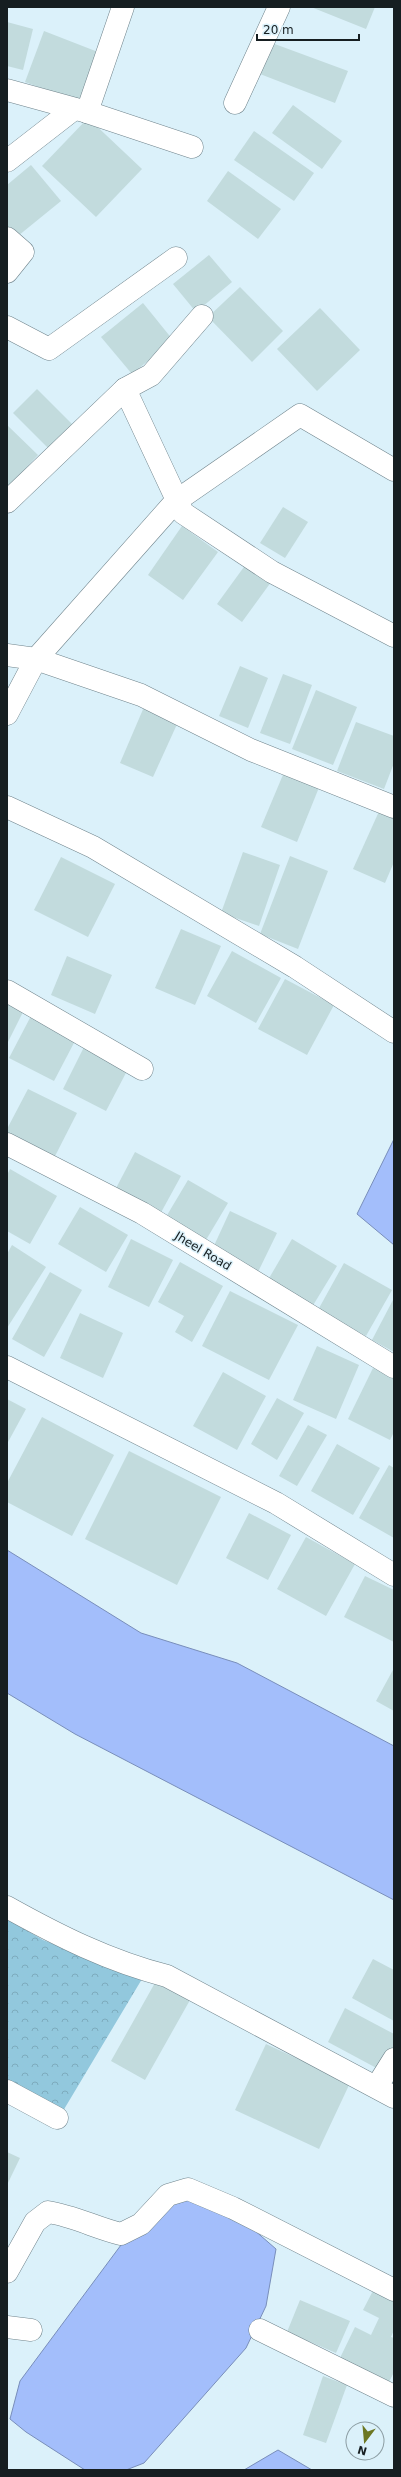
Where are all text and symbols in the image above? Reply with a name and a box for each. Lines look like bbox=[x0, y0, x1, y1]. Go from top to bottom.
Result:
scale bar bbox=[257, 16, 359, 42]
text: 20 m bbox=[263, 23, 294, 37]
street label: Jheel Road bbox=[171, 1228, 234, 1273]
north arrow bbox=[345, 2421, 385, 2461]
text: N bbox=[356, 2443, 369, 2458]

